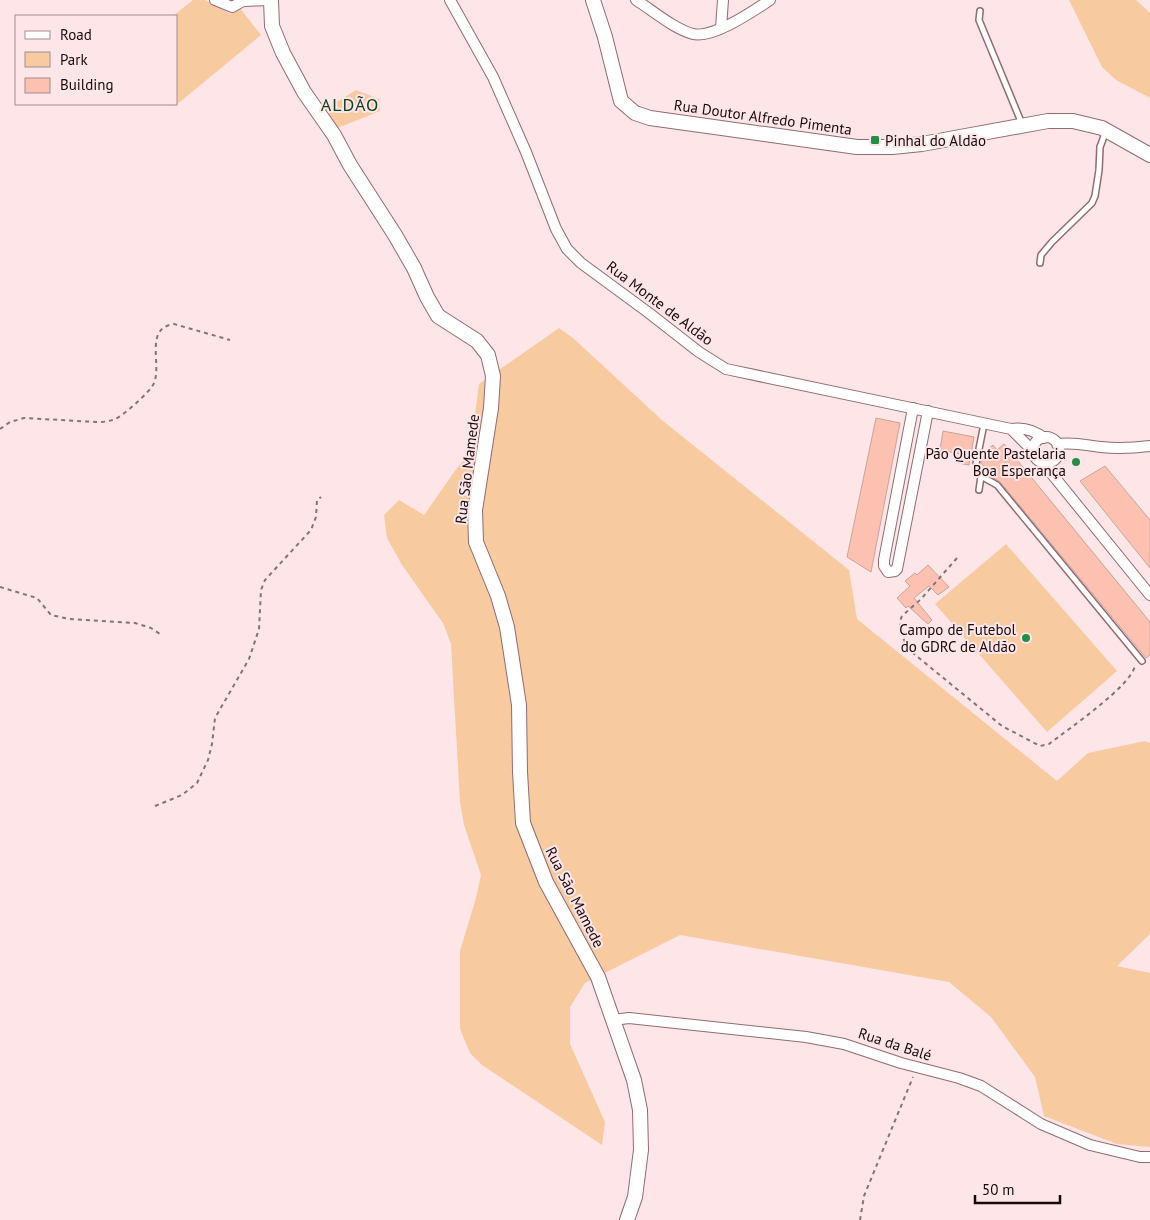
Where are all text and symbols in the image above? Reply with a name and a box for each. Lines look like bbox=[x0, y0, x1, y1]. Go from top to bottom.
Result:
legend bbox=[15, 15, 178, 105]
text: Road bbox=[60, 25, 92, 44]
text: Park bbox=[60, 50, 88, 69]
text: Building bbox=[60, 75, 114, 94]
district label: ALDÃO bbox=[321, 93, 379, 116]
street label: Rua Doutor Alfredo Pimenta bbox=[673, 95, 853, 139]
place label: Pinhal do Aldão bbox=[885, 131, 986, 150]
marker: Pinhal do Aldão bbox=[869, 134, 881, 146]
street label: Rua Monte de Aldão bbox=[603, 257, 717, 349]
street label: Rua São Mamede bbox=[451, 413, 483, 525]
place label: Pão Quente Pastelaria Boa Esperança bbox=[925, 444, 1066, 480]
marker: Pão Quente Pastelaria Boa Esperança bbox=[1070, 456, 1082, 468]
place label: Campo de Futebol do GDRC de Aldão bbox=[899, 620, 1017, 656]
marker: Campo de Futebol do GDRC de Aldão bbox=[1020, 632, 1032, 644]
street label: Rua São Mamede bbox=[541, 843, 609, 951]
street label: Rua da Balé bbox=[856, 1023, 934, 1065]
scale bar bbox=[975, 1172, 1060, 1204]
text: 50 m bbox=[982, 1180, 1015, 1199]

